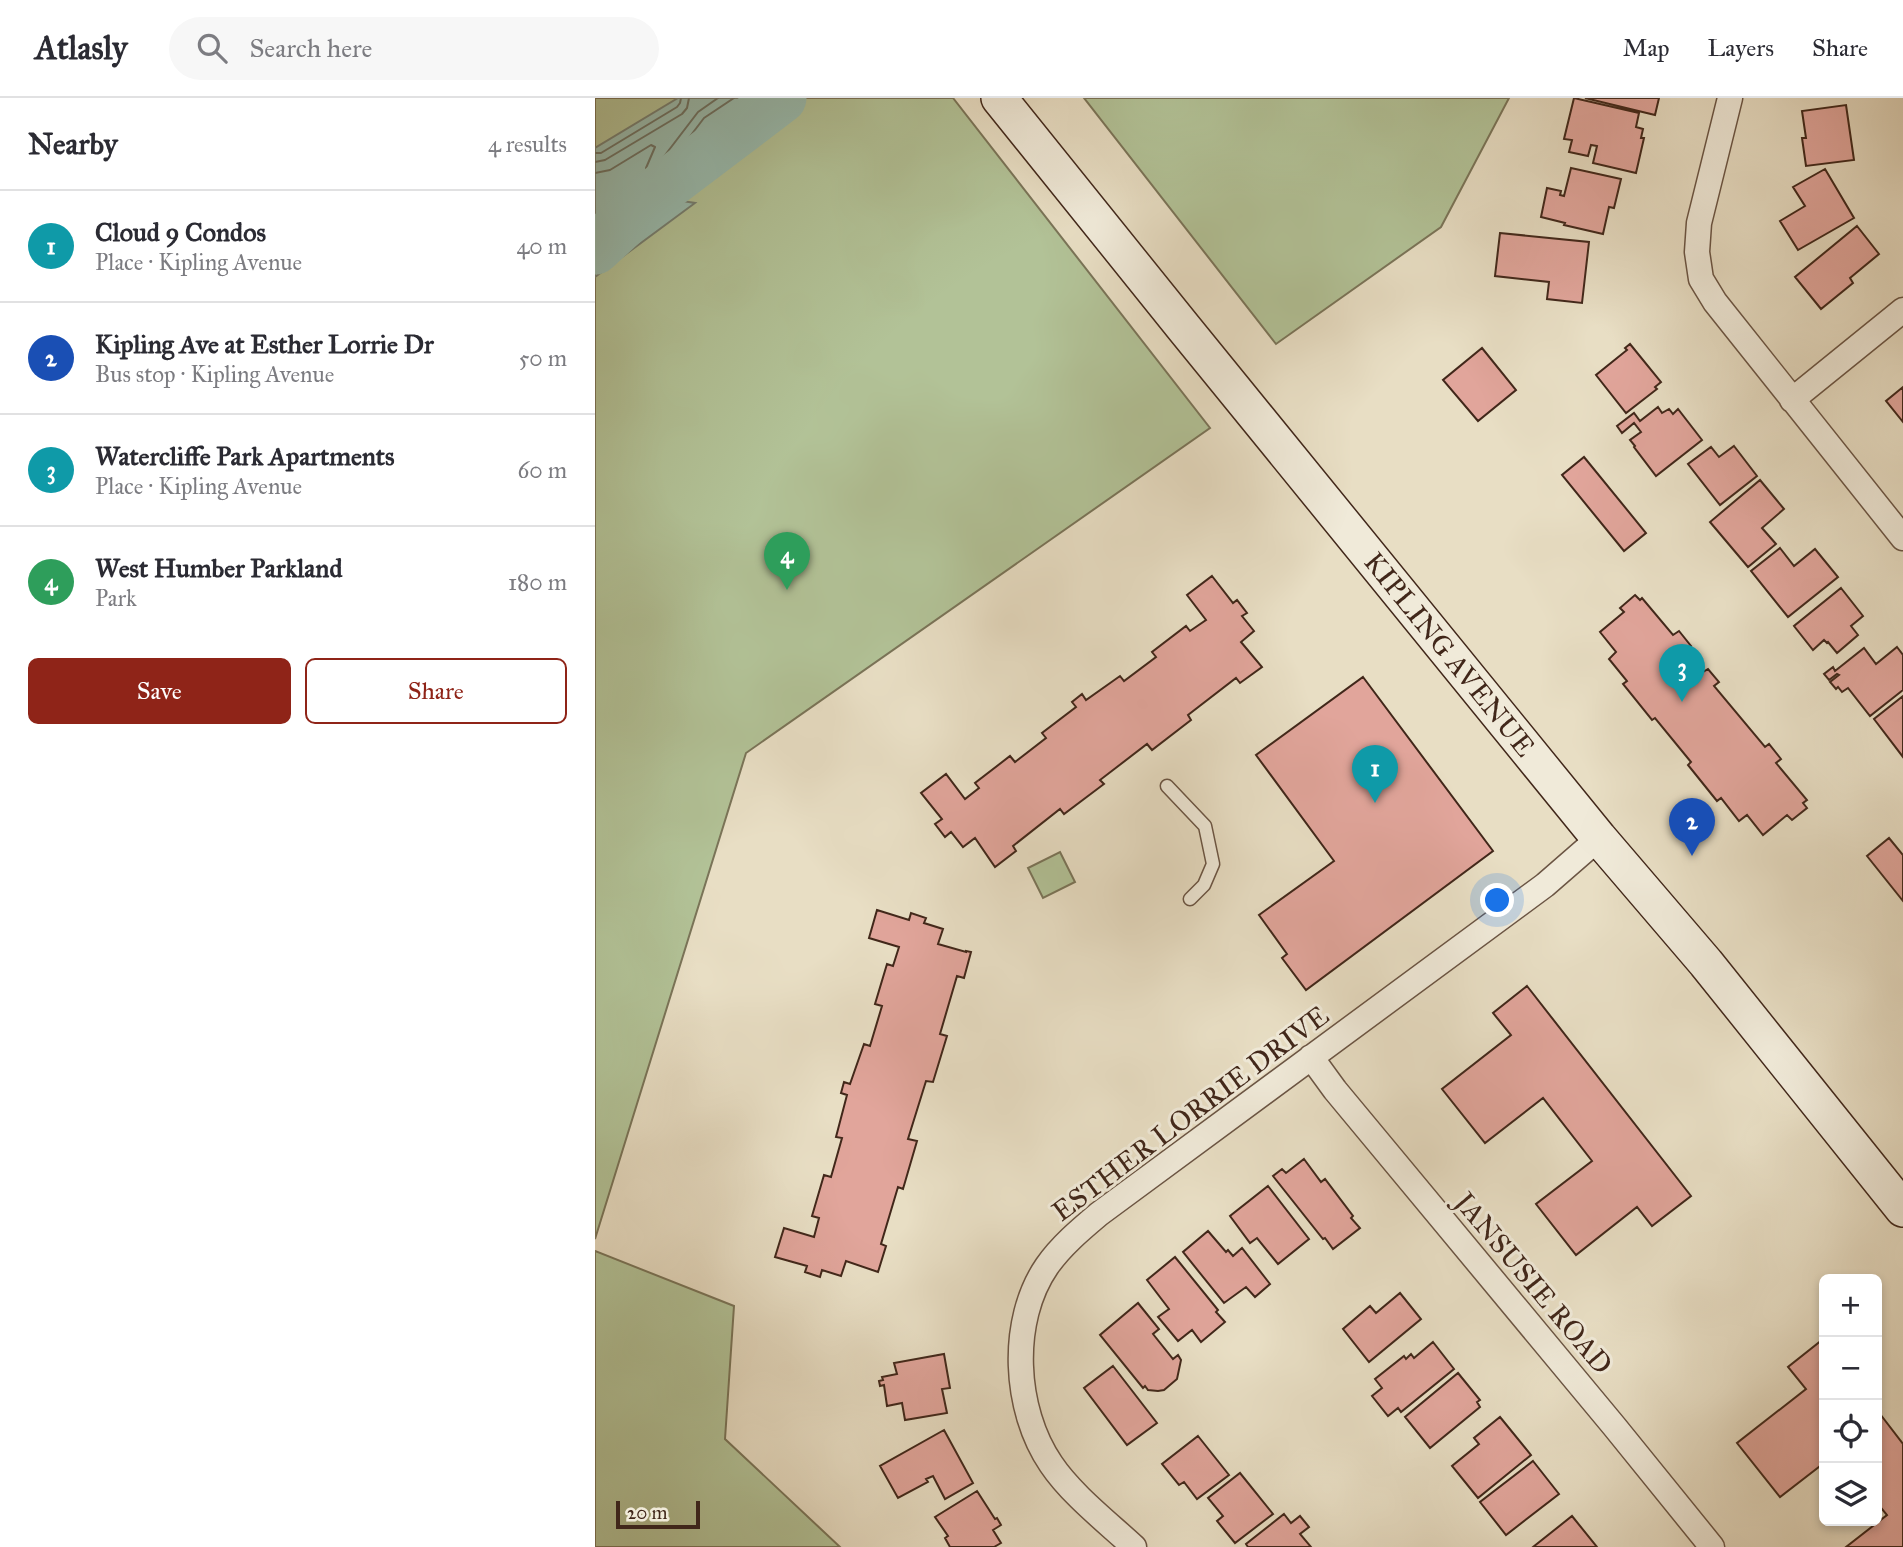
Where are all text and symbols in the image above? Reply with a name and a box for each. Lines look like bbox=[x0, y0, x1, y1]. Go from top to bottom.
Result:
search box bbox=[169, 17, 659, 80]
text: Atlasly bbox=[35, 28, 127, 68]
icon: search bbox=[193, 29, 231, 67]
text: Search here bbox=[249, 32, 372, 64]
text: Map bbox=[1623, 33, 1670, 63]
text: Layers bbox=[1708, 33, 1774, 63]
text: Share bbox=[1812, 33, 1868, 63]
text: Nearby bbox=[28, 126, 118, 162]
text: 4 results bbox=[488, 130, 567, 158]
text: Cloud 9 Condos bbox=[95, 216, 266, 248]
text: 1 bbox=[46, 232, 56, 260]
text: 40 m bbox=[517, 232, 567, 260]
text: Place · Kipling Avenue bbox=[95, 248, 302, 276]
text: Kipling Ave at Esther Lorrie Dr bbox=[95, 328, 434, 360]
text: 2 bbox=[45, 344, 57, 372]
text: 50 m bbox=[519, 344, 567, 372]
text: Bus stop · Kipling Avenue bbox=[95, 360, 334, 388]
text: Watercliffe Park Apartments bbox=[95, 440, 395, 472]
text: 3 bbox=[46, 456, 56, 484]
text: 60 m bbox=[518, 456, 567, 484]
text: Place · Kipling Avenue bbox=[95, 472, 302, 500]
pin: 4 bbox=[764, 532, 810, 590]
street label: KIPLING AVENUE bbox=[1356, 545, 1543, 764]
text: West Humber Parkland bbox=[95, 552, 342, 584]
text: 4 bbox=[45, 568, 57, 596]
text: 180 m bbox=[508, 568, 567, 596]
text: Park bbox=[95, 584, 137, 612]
pin: 3 bbox=[1659, 644, 1705, 702]
button: Save bbox=[28, 658, 291, 724]
button: Share bbox=[305, 658, 567, 724]
pin: 1 bbox=[1352, 745, 1398, 803]
pin: 2 bbox=[1669, 798, 1715, 856]
your location bbox=[1480, 883, 1514, 917]
street label: ESTHER LORRIE DRIVE bbox=[1045, 998, 1336, 1229]
street label: JANSUSIE ROAD bbox=[1445, 1183, 1620, 1381]
map controls bbox=[1819, 1274, 1882, 1526]
button: + bbox=[1819, 1274, 1882, 1337]
button: − bbox=[1819, 1337, 1882, 1400]
button: locate bbox=[1819, 1400, 1882, 1463]
button: layers bbox=[1819, 1463, 1882, 1526]
scale bar bbox=[616, 1498, 700, 1530]
text: 20 m bbox=[627, 1501, 668, 1524]

